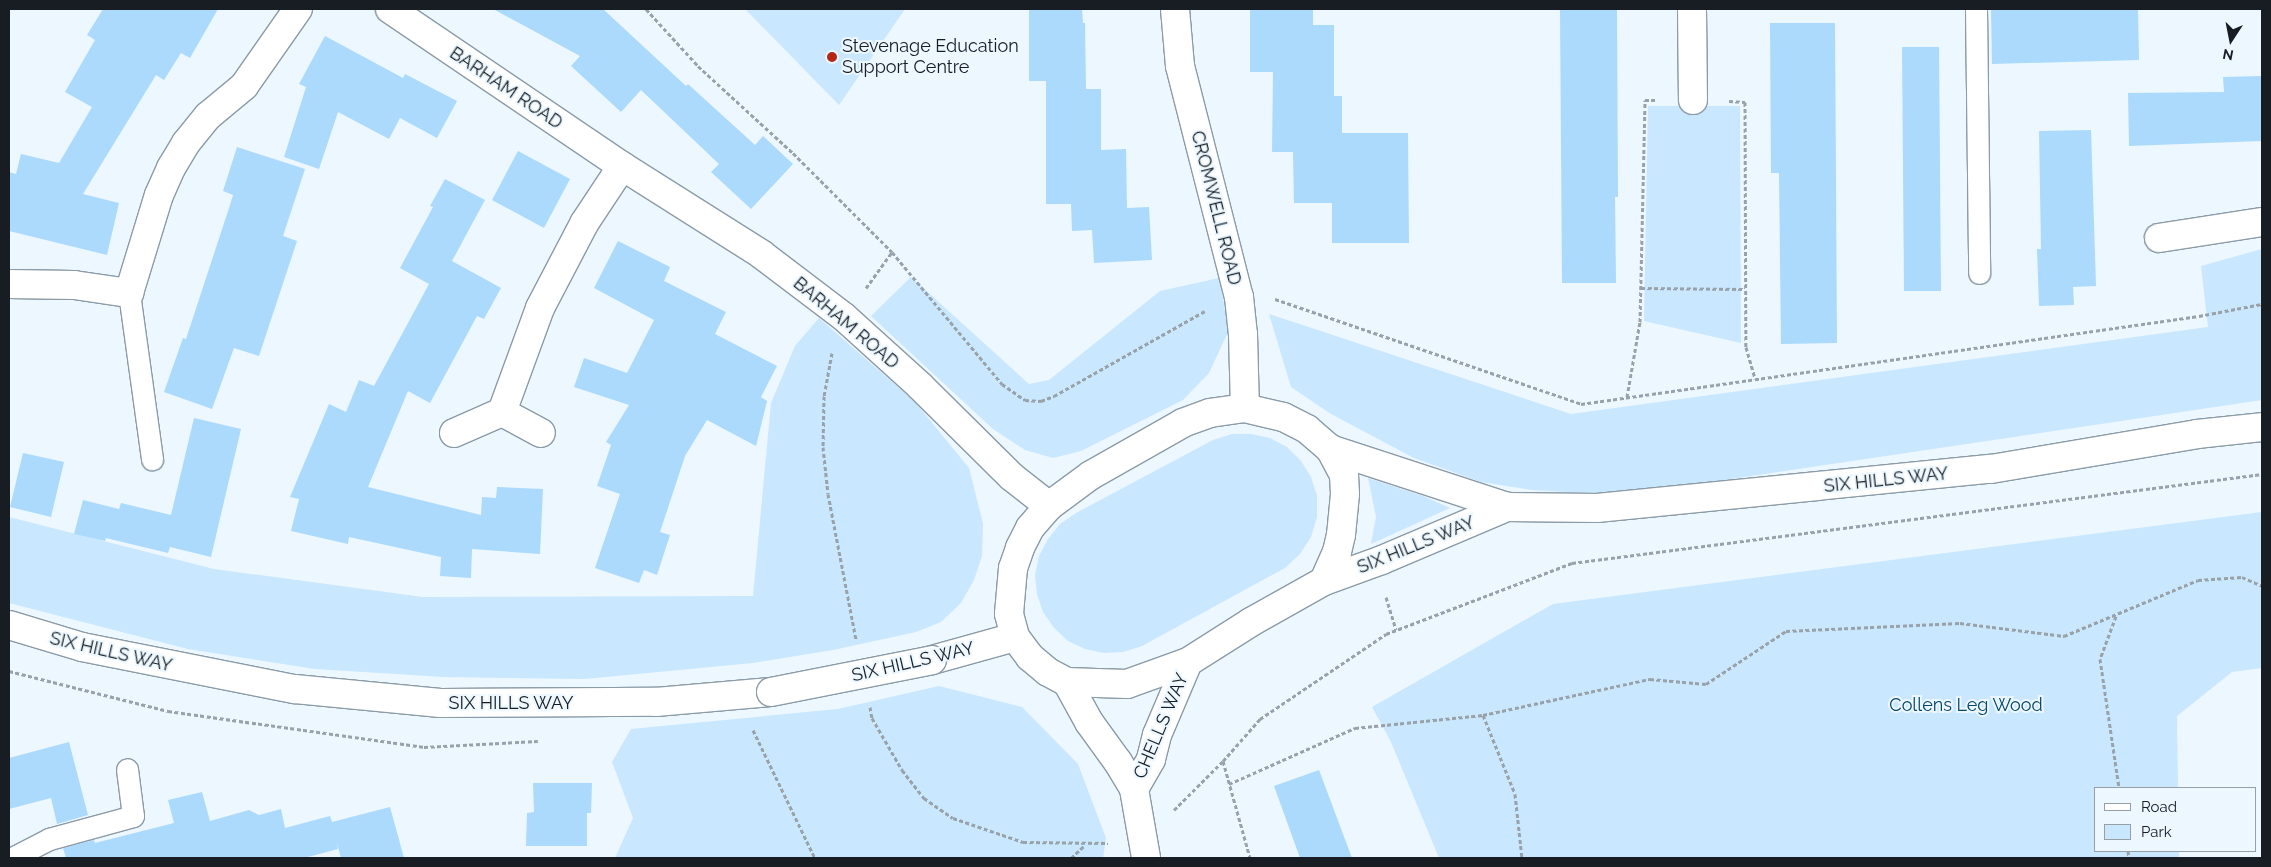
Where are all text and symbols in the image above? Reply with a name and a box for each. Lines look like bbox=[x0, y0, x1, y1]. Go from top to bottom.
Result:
north arrow bbox=[2206, 15, 2256, 65]
place label: Stevenage Education Support Centre bbox=[842, 36, 1019, 78]
street label: BARHAM ROAD bbox=[446, 42, 566, 134]
text: N bbox=[2221, 46, 2235, 64]
marker: Stevenage Education Support Centre bbox=[826, 51, 838, 63]
street label: CROMWELL ROAD bbox=[1186, 128, 1246, 288]
street label: BARHAM ROAD bbox=[789, 273, 903, 373]
street label: SIX HILLS WAY bbox=[1822, 463, 1950, 497]
street label: SIX HILLS WAY bbox=[1354, 511, 1478, 579]
street label: SIX HILLS WAY bbox=[47, 627, 175, 677]
street label: SIX HILLS WAY bbox=[849, 637, 977, 687]
street label: CHELLS WAY bbox=[1129, 670, 1193, 782]
street label: SIX HILLS WAY bbox=[448, 692, 574, 714]
park label: Collens Leg Wood bbox=[1889, 694, 2043, 716]
legend bbox=[2094, 787, 2256, 852]
text: Road bbox=[2141, 798, 2177, 816]
text: Park bbox=[2141, 823, 2172, 841]

